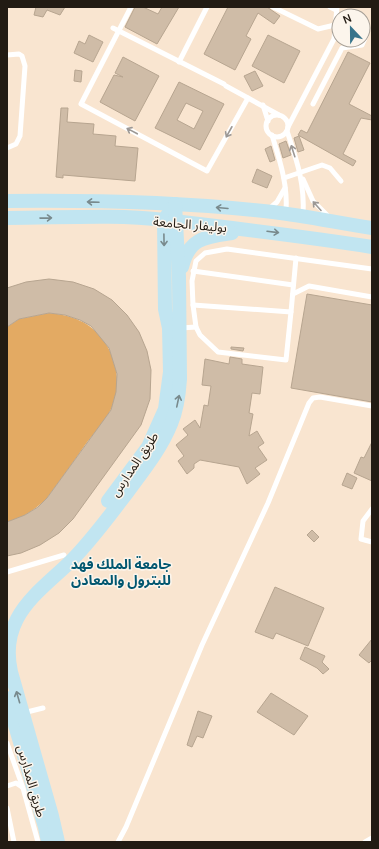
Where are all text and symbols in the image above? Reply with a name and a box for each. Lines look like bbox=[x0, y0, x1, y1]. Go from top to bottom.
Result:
north arrow bbox=[331, 8, 371, 48]
text: N bbox=[341, 10, 354, 27]
one-way arrow bbox=[126, 126, 138, 134]
one-way arrow bbox=[225, 126, 233, 138]
one-way arrow bbox=[289, 145, 296, 158]
one-way arrow bbox=[87, 198, 100, 205]
one-way arrow bbox=[313, 201, 322, 211]
one-way arrow bbox=[216, 204, 229, 212]
street label: بوليفار الجامعة bbox=[152, 212, 228, 236]
one-way arrow bbox=[39, 214, 52, 222]
one-way arrow bbox=[266, 228, 279, 236]
one-way arrow bbox=[160, 233, 168, 246]
one-way arrow bbox=[174, 395, 182, 408]
street label: طريق المدارس bbox=[106, 428, 162, 500]
district label: جامعة الملك فهد للبترول والمعادن bbox=[71, 554, 172, 589]
one-way arrow bbox=[14, 690, 21, 703]
street label: طريق المدارس bbox=[13, 743, 51, 820]

